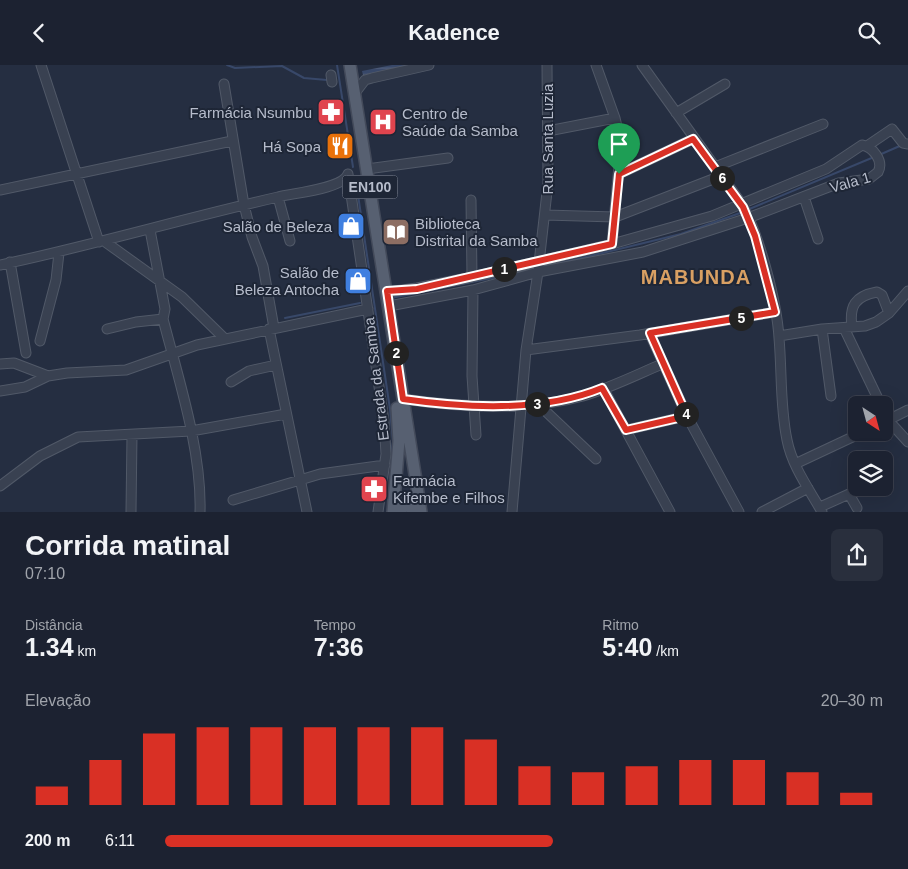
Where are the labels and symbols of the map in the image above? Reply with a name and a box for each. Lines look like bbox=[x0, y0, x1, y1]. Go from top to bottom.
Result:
street label: Rua Santa Luzia bbox=[539, 83, 556, 194]
pharmacy icon: Farmácia Nsumbu bbox=[316, 97, 346, 127]
place label: Farmácia Nsumbu bbox=[189, 104, 312, 121]
place label: Centro de Saúde da Samba bbox=[402, 105, 519, 139]
hospital icon: Centro de Saúde da Samba bbox=[368, 107, 398, 137]
pin bbox=[598, 123, 640, 174]
restaurant icon: Há Sopa bbox=[325, 131, 355, 161]
place label: Há Sopa bbox=[263, 138, 322, 155]
pin: 6 bbox=[710, 165, 734, 191]
street label: Vala 1 bbox=[828, 168, 872, 196]
road number: EN100 bbox=[342, 175, 398, 199]
shop icon: Salão de Beleza bbox=[336, 211, 366, 241]
place label: Biblioteca Distrital da Samba bbox=[415, 215, 538, 249]
library icon: Biblioteca Distrital da Samba bbox=[381, 217, 411, 247]
place label: Salão de Beleza bbox=[223, 218, 333, 235]
pin: 1 bbox=[492, 257, 516, 281]
place label: Salão de Beleza Antocha bbox=[235, 264, 340, 298]
shop icon: Salão de Beleza Antocha bbox=[343, 266, 373, 296]
district label: MABUNDA bbox=[641, 266, 751, 288]
pin: 5 bbox=[728, 305, 754, 331]
street label: Estrada da Samba bbox=[360, 316, 392, 442]
pin: 2 bbox=[384, 341, 408, 365]
pin: 3 bbox=[524, 391, 550, 417]
north arrow bbox=[848, 396, 892, 441]
pin: 4 bbox=[674, 401, 698, 427]
place label: Farmácia Kifembe e Filhos bbox=[393, 472, 505, 506]
pharmacy icon: Farmácia Kifembe e Filhos bbox=[359, 474, 389, 504]

